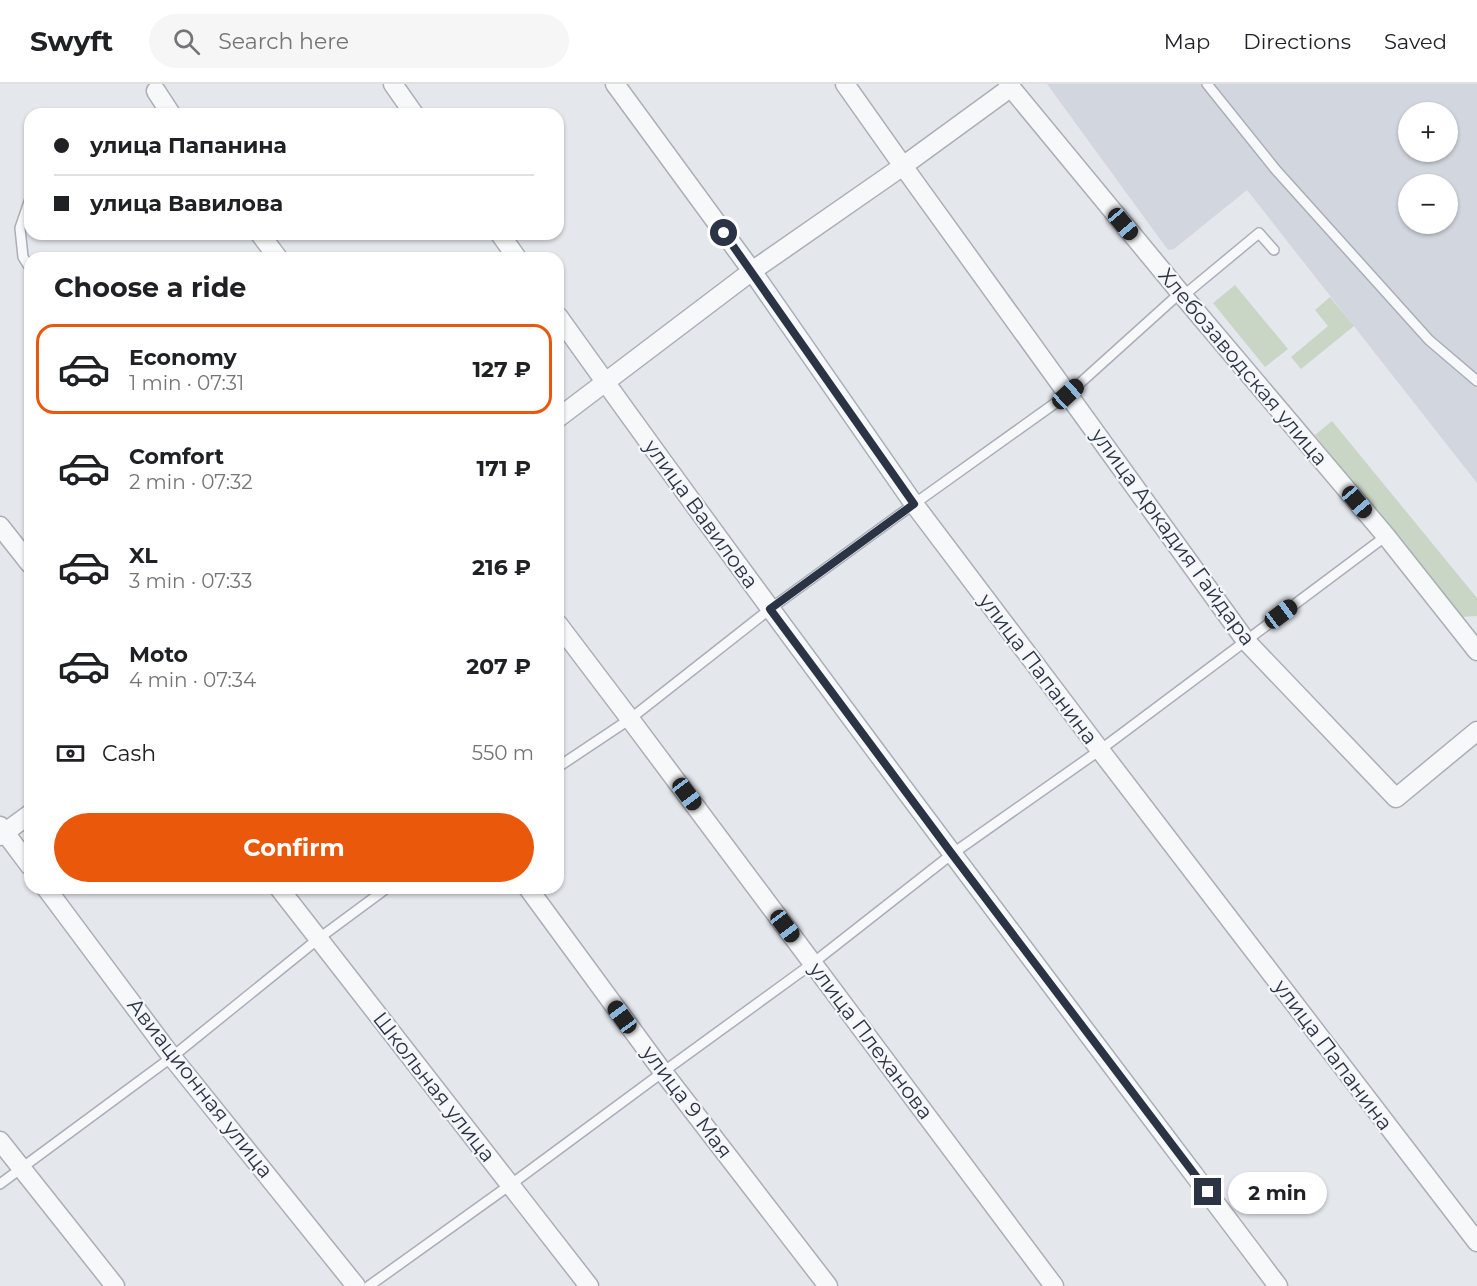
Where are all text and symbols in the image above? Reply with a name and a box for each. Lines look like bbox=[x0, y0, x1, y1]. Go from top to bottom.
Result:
search box bbox=[149, 14, 569, 68]
text: Swyft bbox=[30, 24, 113, 58]
icon: search bbox=[170, 25, 203, 58]
text: Search here bbox=[218, 28, 349, 55]
text: Map bbox=[1164, 29, 1210, 54]
text: Directions bbox=[1243, 29, 1351, 54]
text: Saved bbox=[1384, 29, 1447, 54]
map controls bbox=[1398, 102, 1458, 234]
button: + bbox=[1398, 102, 1458, 162]
text: улица Папанина bbox=[90, 132, 287, 159]
button: − bbox=[1398, 174, 1458, 234]
text: улица Вавилова bbox=[90, 190, 283, 217]
car bbox=[1105, 204, 1141, 244]
route start bbox=[710, 219, 737, 246]
street label: Хлебозаводская улица bbox=[1154, 263, 1333, 470]
text: Choose a ride bbox=[54, 271, 246, 304]
icon: car bbox=[57, 342, 111, 396]
text: Economy bbox=[129, 344, 237, 371]
text: 127 ₽ bbox=[472, 356, 531, 383]
text: 1 min · 07:31 bbox=[129, 371, 244, 395]
car bbox=[1049, 375, 1087, 413]
street label: улица Аркадия Гайдара bbox=[1086, 422, 1261, 650]
street label: улица Вавилова bbox=[638, 434, 764, 593]
icon: car bbox=[57, 441, 111, 495]
text: Comfort bbox=[129, 443, 224, 470]
text: 171 ₽ bbox=[477, 455, 531, 482]
text: 2 min · 07:32 bbox=[129, 470, 253, 494]
car bbox=[1339, 482, 1375, 522]
icon: car bbox=[57, 540, 111, 594]
text: XL bbox=[129, 542, 158, 569]
text: 216 ₽ bbox=[472, 554, 531, 581]
text: 3 min · 07:33 bbox=[129, 569, 252, 593]
street label: улица Папанина bbox=[973, 588, 1103, 749]
car bbox=[1261, 596, 1301, 632]
icon: car bbox=[57, 639, 111, 693]
text: Moto bbox=[129, 641, 188, 668]
text: 207 ₽ bbox=[466, 653, 531, 680]
text: 4 min · 07:34 bbox=[129, 668, 256, 692]
icon: cash bbox=[54, 737, 87, 770]
text: Cash bbox=[102, 740, 156, 767]
text: 550 m bbox=[472, 741, 534, 765]
car bbox=[669, 774, 705, 814]
button: Confirm bbox=[54, 813, 534, 882]
car bbox=[767, 906, 803, 946]
street label: улица Плеханова bbox=[804, 957, 939, 1124]
street label: улица Папанина bbox=[1268, 974, 1398, 1135]
street label: Авиационная улица bbox=[122, 993, 278, 1183]
car bbox=[604, 997, 640, 1037]
street label: Школьная улица bbox=[368, 1007, 501, 1167]
street label: улица 9 Мая bbox=[636, 1040, 738, 1163]
callout: 2 min bbox=[1229, 1171, 1328, 1213]
route end bbox=[1194, 1178, 1221, 1205]
text: 2 min bbox=[1248, 1181, 1307, 1205]

